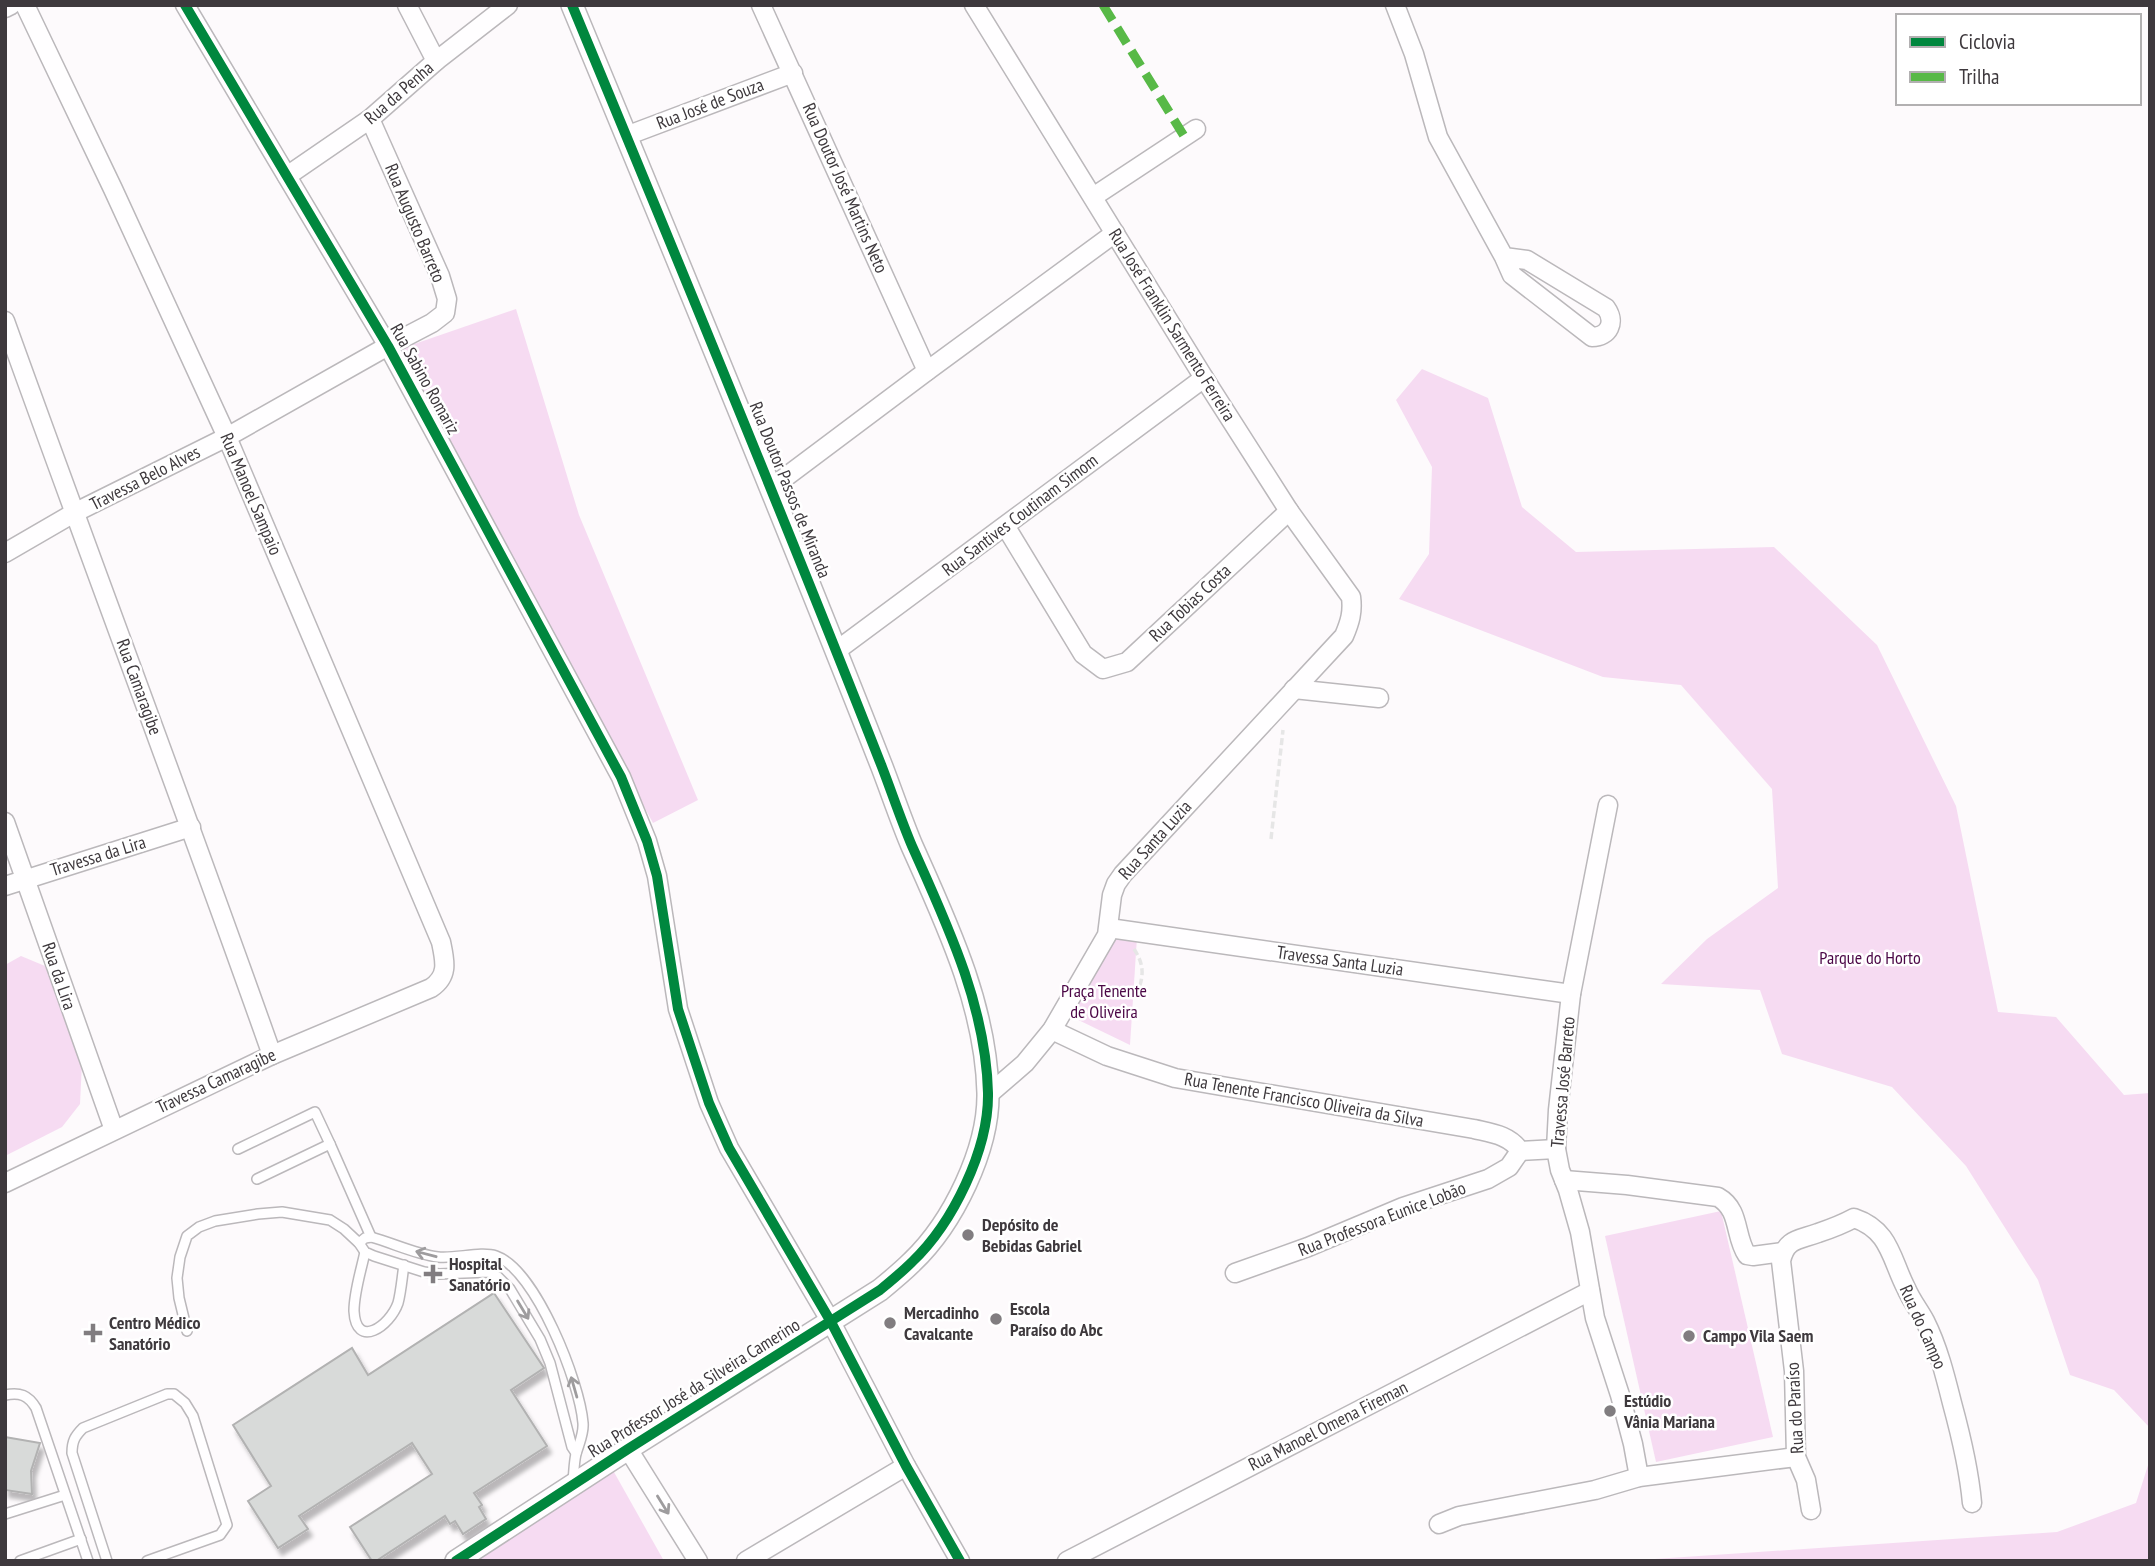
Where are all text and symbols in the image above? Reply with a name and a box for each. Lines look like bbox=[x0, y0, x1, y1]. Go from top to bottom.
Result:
legend bbox=[1896, 14, 2141, 105]
text: Ciclovia bbox=[1959, 28, 2016, 55]
street label: Rua da Penha bbox=[359, 56, 438, 129]
text: Trilha bbox=[1959, 63, 1999, 90]
street label: Rua José de Souza bbox=[653, 73, 767, 135]
street label: Rua Doutor José Martins Neto bbox=[798, 99, 893, 277]
street label: Rua Augusto Barreto bbox=[380, 160, 451, 286]
street label: Rua José Franklin Sarmento Ferreira bbox=[1104, 224, 1241, 425]
street label: Rua Sabino Romariz bbox=[385, 319, 465, 438]
street label: Rua Doutor Passos de Miranda bbox=[745, 398, 836, 581]
street label: Rua Manoel Sampaio bbox=[215, 429, 288, 559]
street label: Travessa Belo Alves bbox=[86, 440, 204, 515]
street label: Rua Santives Coutinam Simom bbox=[937, 449, 1102, 581]
street label: Rua Tobias Costa bbox=[1144, 559, 1235, 646]
street label: Rua Camaragibe bbox=[111, 636, 167, 738]
street label: Rua Santa Luzia bbox=[1113, 795, 1196, 884]
street label: Travessa da Lira bbox=[47, 830, 148, 881]
street label: Rua da Lira bbox=[37, 939, 82, 1013]
street label: Travessa Santa Luzia bbox=[1275, 940, 1405, 981]
park label: Parque do Horto bbox=[1819, 946, 1921, 969]
park label: Praça Tenente de Oliveira bbox=[1061, 979, 1147, 1023]
street label: Travessa José Barreto bbox=[1545, 1015, 1580, 1148]
street label: Travessa Camaragibe bbox=[152, 1043, 279, 1118]
street label: Rua Tenente Francisco Oliveira da Silva bbox=[1183, 1067, 1426, 1132]
street label: Rua Professora Eunice Lobão bbox=[1295, 1176, 1469, 1261]
place label: Depósito de Bebidas Gabriel bbox=[982, 1213, 1082, 1257]
marker: Depósito de Bebidas Gabriel bbox=[960, 1227, 976, 1243]
one-way arrow bbox=[415, 1246, 437, 1259]
place label: Hospital Sanatório bbox=[449, 1252, 510, 1296]
marker: Hospital Sanatório bbox=[423, 1264, 443, 1284]
street label: Rua do Campo bbox=[1895, 1281, 1952, 1373]
place label: Escola Paraíso do Abc bbox=[1010, 1297, 1103, 1341]
one-way arrow bbox=[516, 1300, 530, 1320]
place label: Mercadinho Cavalcante bbox=[904, 1301, 979, 1345]
place label: Centro Médico Sanatório bbox=[109, 1311, 201, 1355]
marker: Escola Paraíso do Abc bbox=[988, 1311, 1004, 1327]
street label: Rua Professor José da Silveira Camerino bbox=[584, 1313, 804, 1462]
marker: Mercadinho Cavalcante bbox=[882, 1315, 898, 1331]
marker: Centro Médico Sanatório bbox=[83, 1323, 103, 1343]
place label: Campo Vila Saem bbox=[1703, 1324, 1813, 1347]
marker: Campo Vila Saem bbox=[1681, 1328, 1697, 1344]
street label: Rua do Paraíso bbox=[1781, 1361, 1808, 1454]
street label: Rua Manoel Omena Fireman bbox=[1244, 1375, 1411, 1476]
one-way arrow bbox=[567, 1376, 580, 1398]
place label: Estúdio Vânia Mariana bbox=[1623, 1389, 1715, 1433]
marker: Estúdio Vânia Mariana bbox=[1602, 1403, 1618, 1419]
one-way arrow bbox=[656, 1494, 670, 1514]

